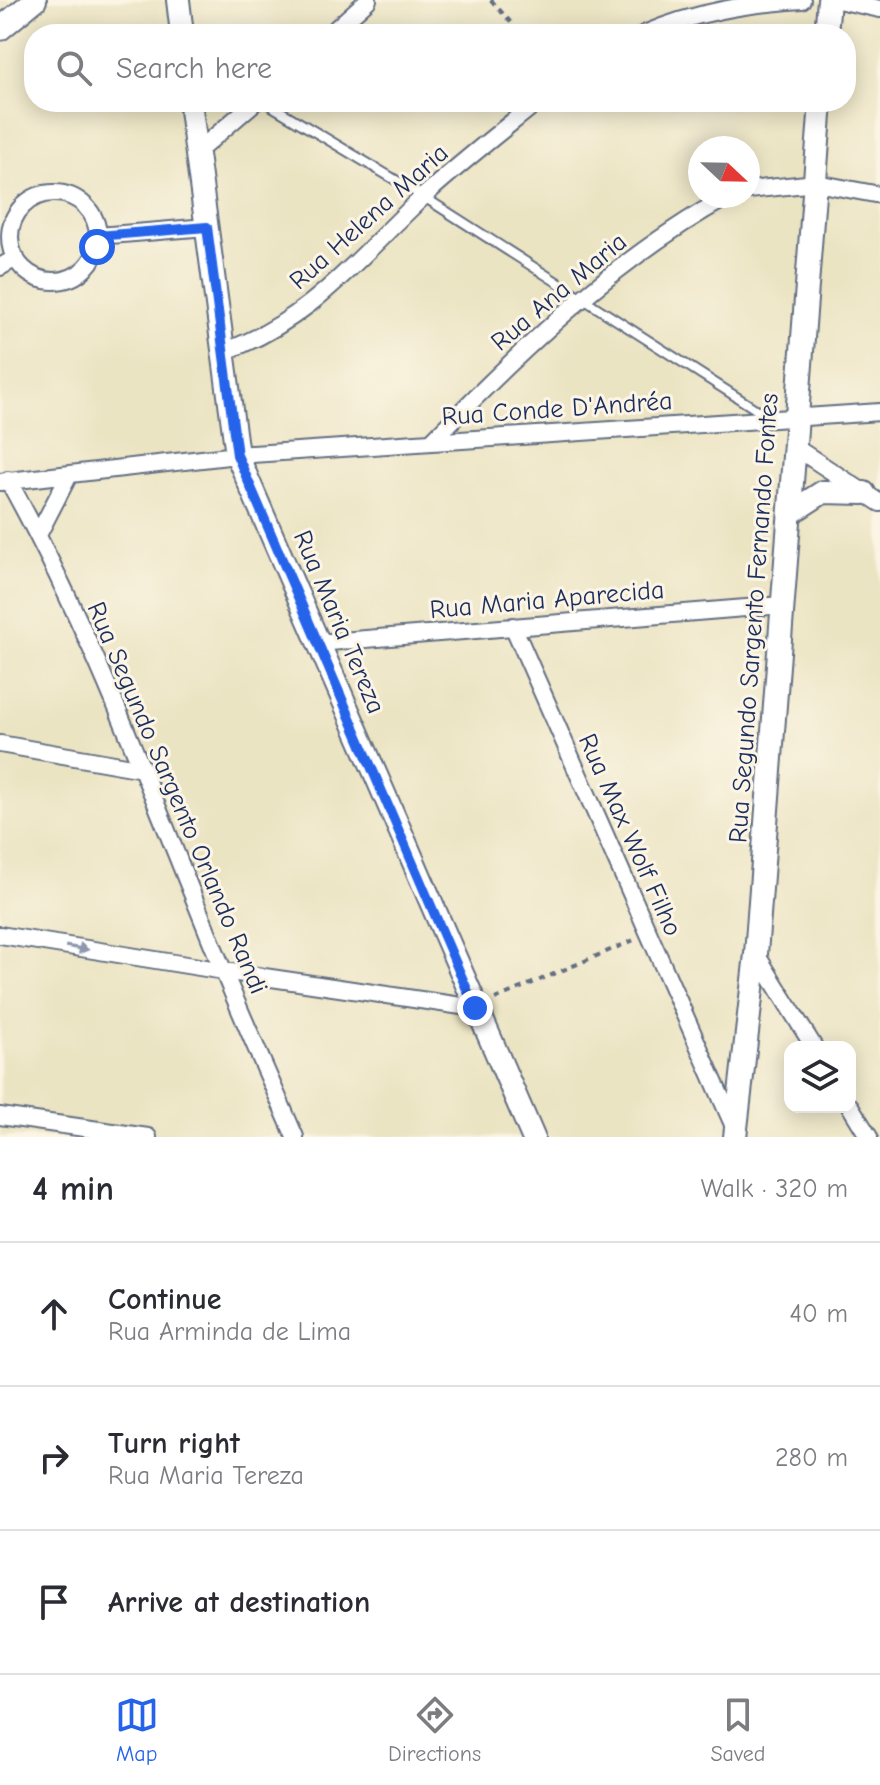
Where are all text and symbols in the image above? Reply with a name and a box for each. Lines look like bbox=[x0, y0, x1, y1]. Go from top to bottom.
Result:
search box bbox=[24, 24, 856, 112]
icon: search bbox=[52, 46, 96, 90]
text: Search here bbox=[116, 51, 272, 86]
north arrow bbox=[688, 136, 760, 208]
street label: Rua Helena Maria bbox=[284, 138, 454, 296]
street label: Rua Ana Maria bbox=[485, 227, 633, 357]
route start bbox=[79, 229, 115, 265]
street label: Rua Conde D'Andréa bbox=[441, 386, 673, 432]
street label: Rua Segundo Sargento Fernando Fontes bbox=[723, 392, 785, 844]
street label: Rua Maria Tereza bbox=[287, 526, 391, 718]
street label: Rua Maria Aparecida bbox=[429, 575, 665, 625]
street label: Rua Segundo Sargento Orlando Randi bbox=[81, 597, 273, 999]
street label: Rua Max Wolf Filho bbox=[572, 729, 688, 941]
one-way arrow bbox=[65, 942, 90, 954]
route end bbox=[457, 990, 493, 1026]
map controls bbox=[784, 1041, 856, 1113]
button: layers bbox=[784, 1041, 856, 1113]
text: 4 min bbox=[32, 1169, 114, 1209]
text: Walk · 320 m bbox=[701, 1174, 848, 1204]
text: Continue bbox=[108, 1282, 222, 1317]
icon: ahead bbox=[32, 1292, 76, 1336]
text: 40 m bbox=[789, 1299, 848, 1329]
text: Rua Arminda de Lima bbox=[108, 1317, 351, 1347]
text: Turn right bbox=[108, 1426, 240, 1461]
icon: right bbox=[32, 1436, 76, 1480]
text: 280 m bbox=[775, 1443, 848, 1473]
text: Rua Maria Tereza bbox=[108, 1461, 304, 1491]
icon: arrive bbox=[32, 1580, 76, 1624]
text: Arrive at destination bbox=[108, 1585, 370, 1620]
tab: Map bbox=[115, 1693, 159, 1767]
tab: Directions bbox=[388, 1693, 481, 1767]
tab: Saved bbox=[710, 1693, 765, 1767]

